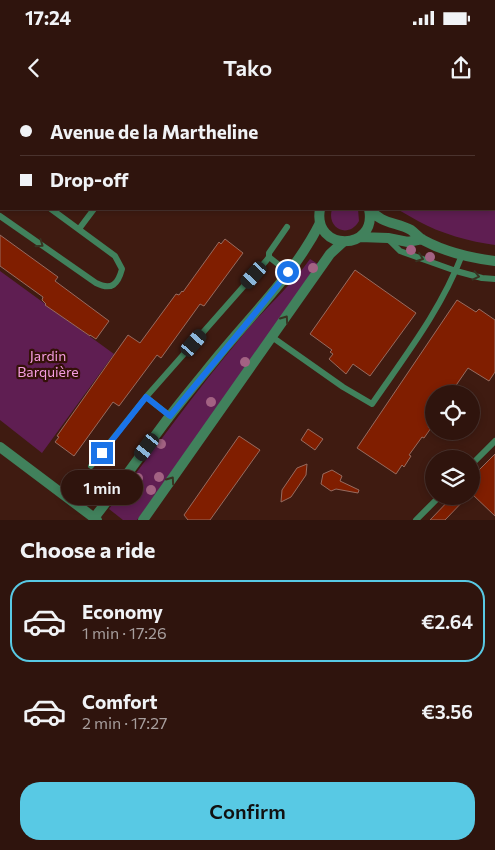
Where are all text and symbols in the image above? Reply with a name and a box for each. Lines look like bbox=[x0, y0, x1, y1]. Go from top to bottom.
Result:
text: 17:24 bbox=[25, 6, 71, 29]
icon: back bbox=[20, 54, 48, 82]
text: Tako bbox=[223, 54, 272, 81]
icon: share bbox=[447, 54, 475, 82]
text: Avenue de la Martheline bbox=[50, 120, 258, 143]
text: Drop-off bbox=[50, 168, 129, 191]
one-way arrow bbox=[34, 238, 44, 247]
one-way arrow bbox=[415, 252, 423, 262]
car bbox=[238, 259, 269, 291]
route start bbox=[277, 261, 299, 283]
one-way arrow bbox=[471, 270, 480, 281]
one-way arrow bbox=[279, 315, 288, 325]
car bbox=[178, 327, 209, 359]
park label: Jardin Barquière bbox=[17, 347, 79, 380]
map controls bbox=[425, 385, 480, 505]
button: locate bbox=[425, 385, 480, 440]
car bbox=[131, 431, 162, 463]
route end bbox=[91, 442, 113, 464]
button: layers bbox=[425, 450, 480, 505]
callout: 1 min bbox=[61, 470, 143, 506]
one-way arrow bbox=[165, 476, 174, 486]
text: 1 min bbox=[83, 478, 121, 497]
text: Choose a ride bbox=[20, 536, 155, 563]
icon: car bbox=[22, 599, 67, 644]
text: Economy bbox=[82, 600, 163, 623]
text: €2.64 bbox=[421, 610, 473, 633]
text: 1 min · 17:26 bbox=[82, 623, 167, 642]
icon: car bbox=[22, 689, 67, 734]
text: Comfort bbox=[82, 690, 158, 713]
text: €3.56 bbox=[421, 700, 473, 723]
text: 2 min · 17:27 bbox=[82, 713, 167, 732]
button: Confirm bbox=[20, 782, 475, 840]

